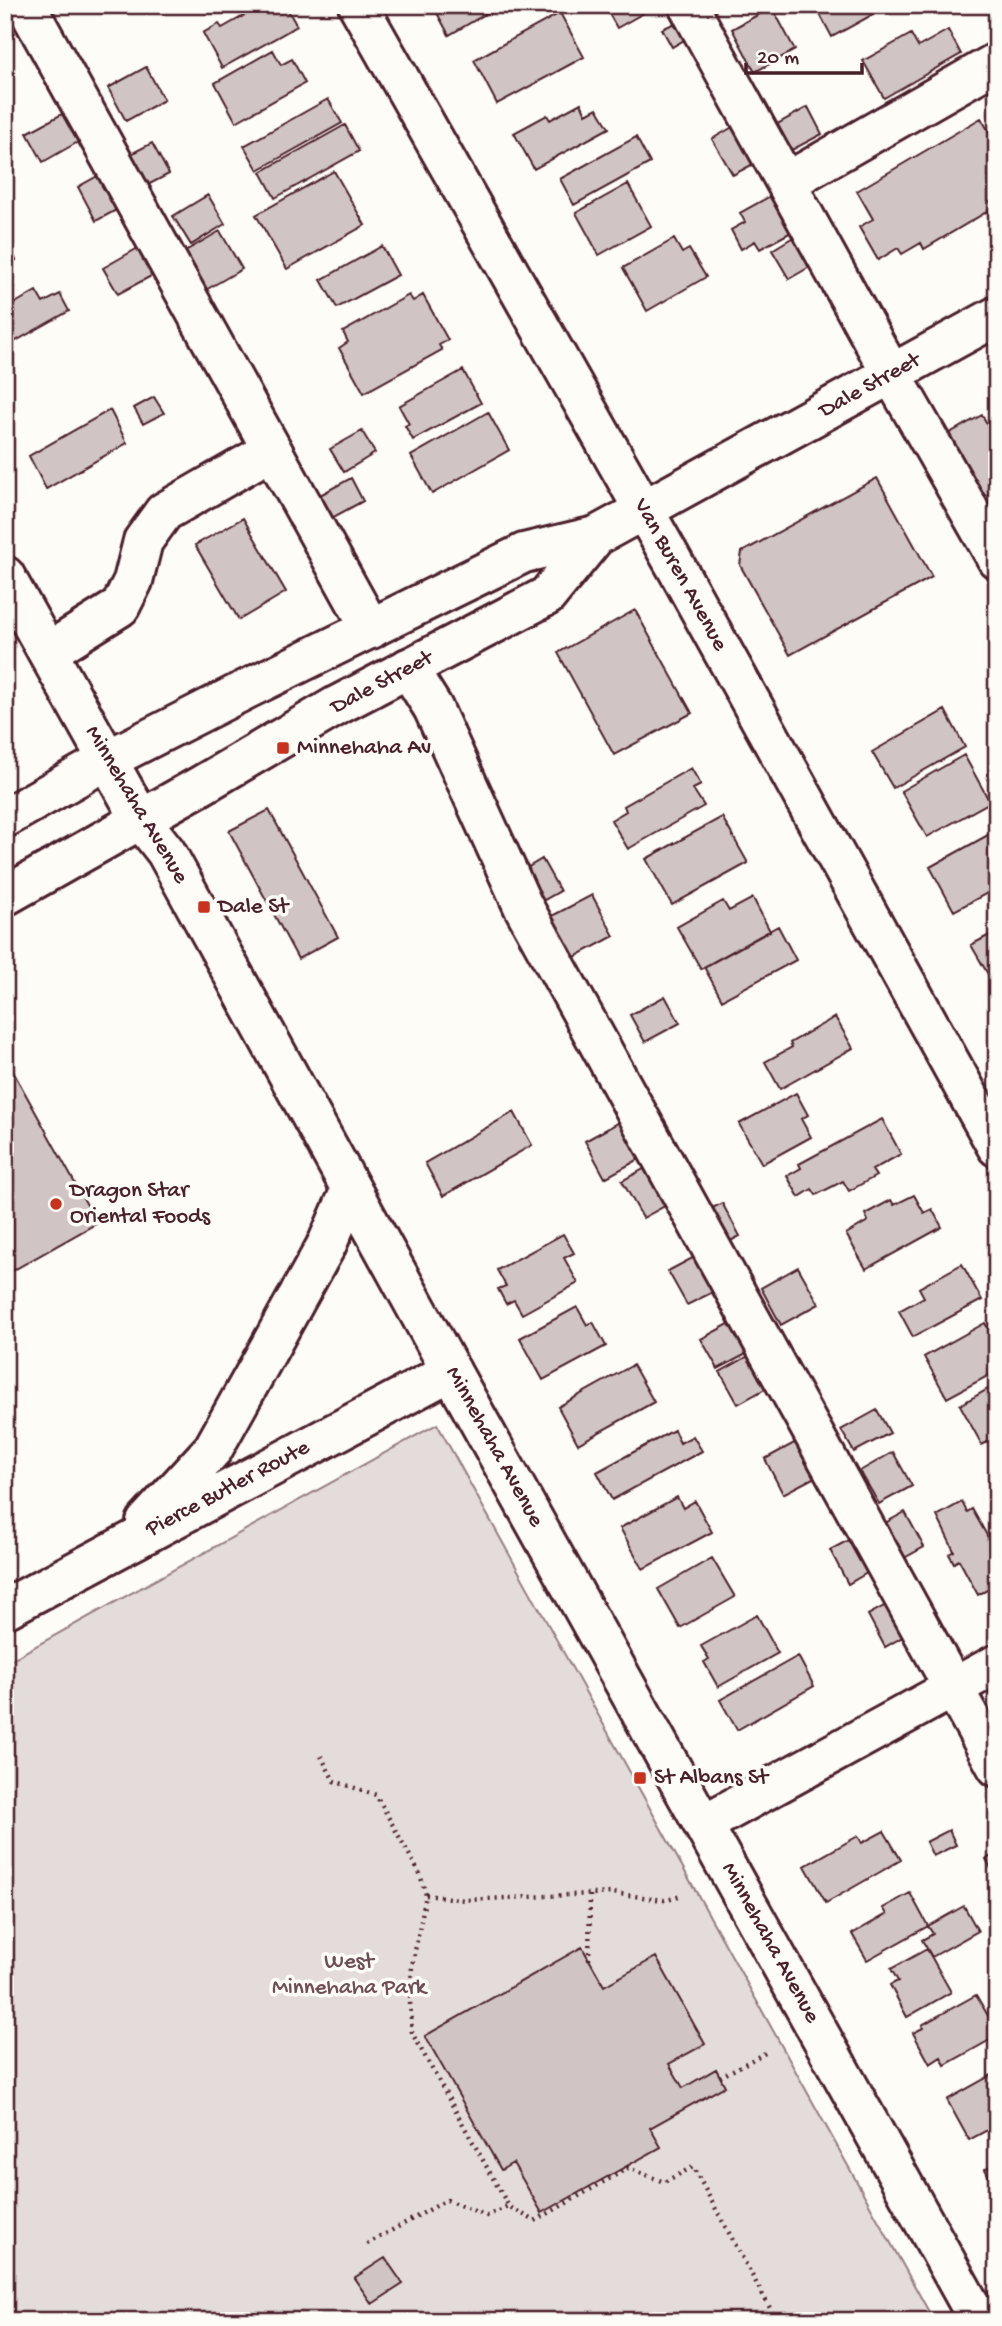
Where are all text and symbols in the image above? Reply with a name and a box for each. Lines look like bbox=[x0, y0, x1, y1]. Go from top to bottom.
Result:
scale bar bbox=[746, 32, 862, 76]
text: 20 m bbox=[757, 47, 799, 72]
street label: Dale Street bbox=[813, 346, 927, 426]
street label: Van Buren Avenue bbox=[626, 493, 734, 657]
street label: Dale Street bbox=[325, 644, 439, 722]
street label: Minnehaha Avenue bbox=[78, 721, 194, 890]
place label: Minnehaha Av bbox=[297, 735, 431, 762]
marker: Minnehaha Av bbox=[275, 740, 291, 756]
place label: Dale St bbox=[216, 894, 290, 921]
marker: Dale St bbox=[196, 899, 212, 915]
place label: Dragon Star Oriental Foods bbox=[68, 1178, 211, 1231]
marker: Dragon Star Oriental Foods bbox=[48, 1196, 64, 1212]
street label: Minnehaha Avenue bbox=[439, 1362, 550, 1533]
street label: Pierce Butler Route bbox=[141, 1434, 315, 1544]
place label: St Albans St bbox=[654, 1765, 770, 1792]
marker: St Albans St bbox=[632, 1770, 648, 1786]
street label: Minnehaha Avenue bbox=[715, 1858, 826, 2029]
park label: West Minnehaha Park bbox=[272, 1949, 429, 2002]

